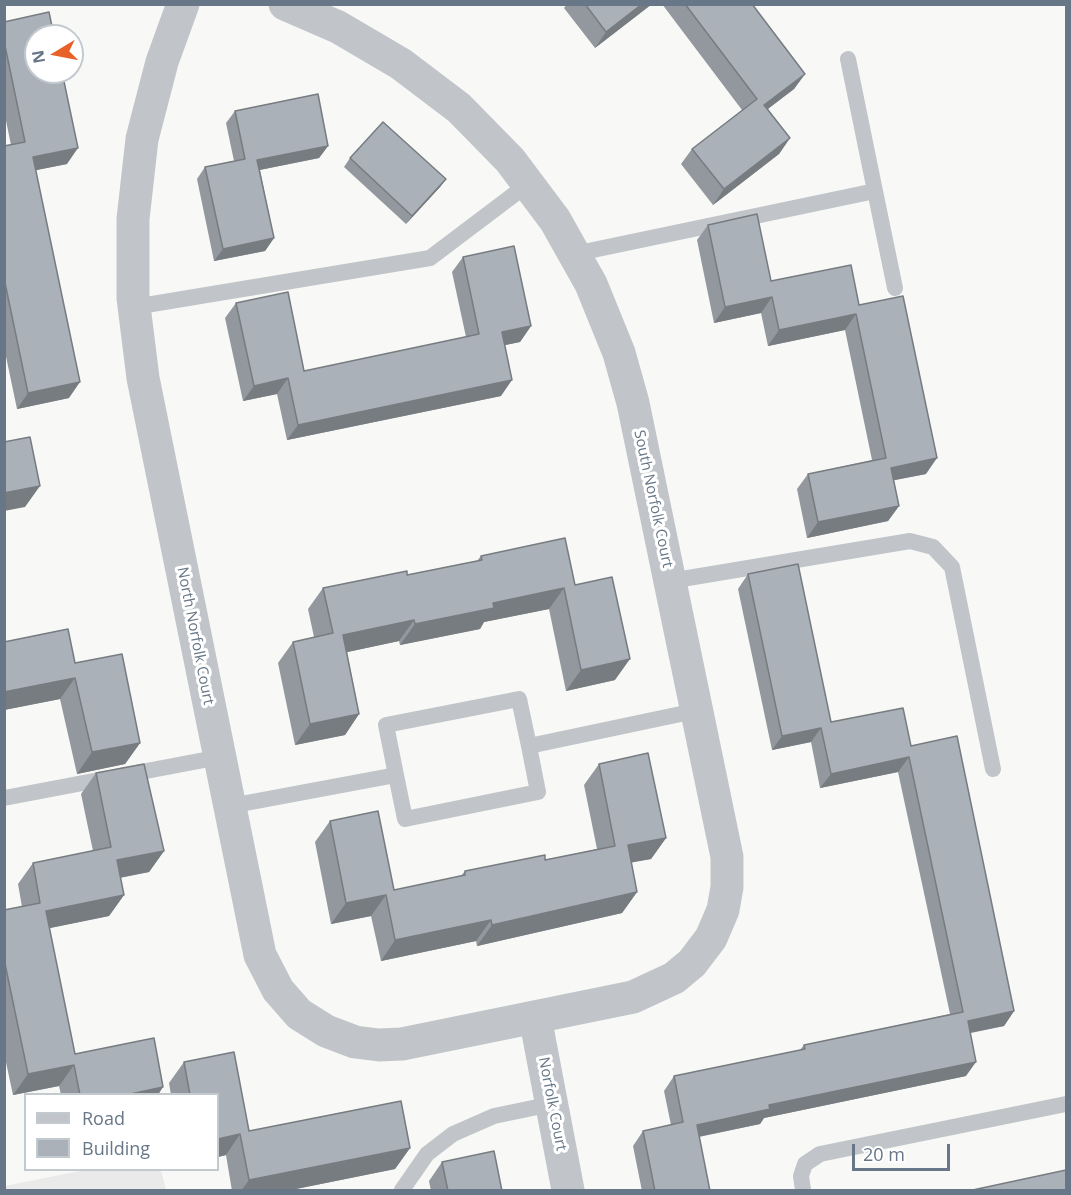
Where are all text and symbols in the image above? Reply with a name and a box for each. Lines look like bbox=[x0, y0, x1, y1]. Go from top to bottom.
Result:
north arrow bbox=[24, 24, 84, 84]
text: N bbox=[26, 48, 50, 65]
street label: South Norfolk Court bbox=[630, 429, 676, 569]
street label: North Norfolk Court bbox=[173, 566, 217, 706]
street label: Norfolk Court bbox=[534, 1056, 570, 1152]
legend bbox=[24, 1093, 219, 1171]
text: Road bbox=[82, 1106, 125, 1130]
scale bar bbox=[855, 1132, 952, 1170]
text: Building bbox=[82, 1136, 150, 1160]
text: 20 m bbox=[863, 1142, 905, 1166]

